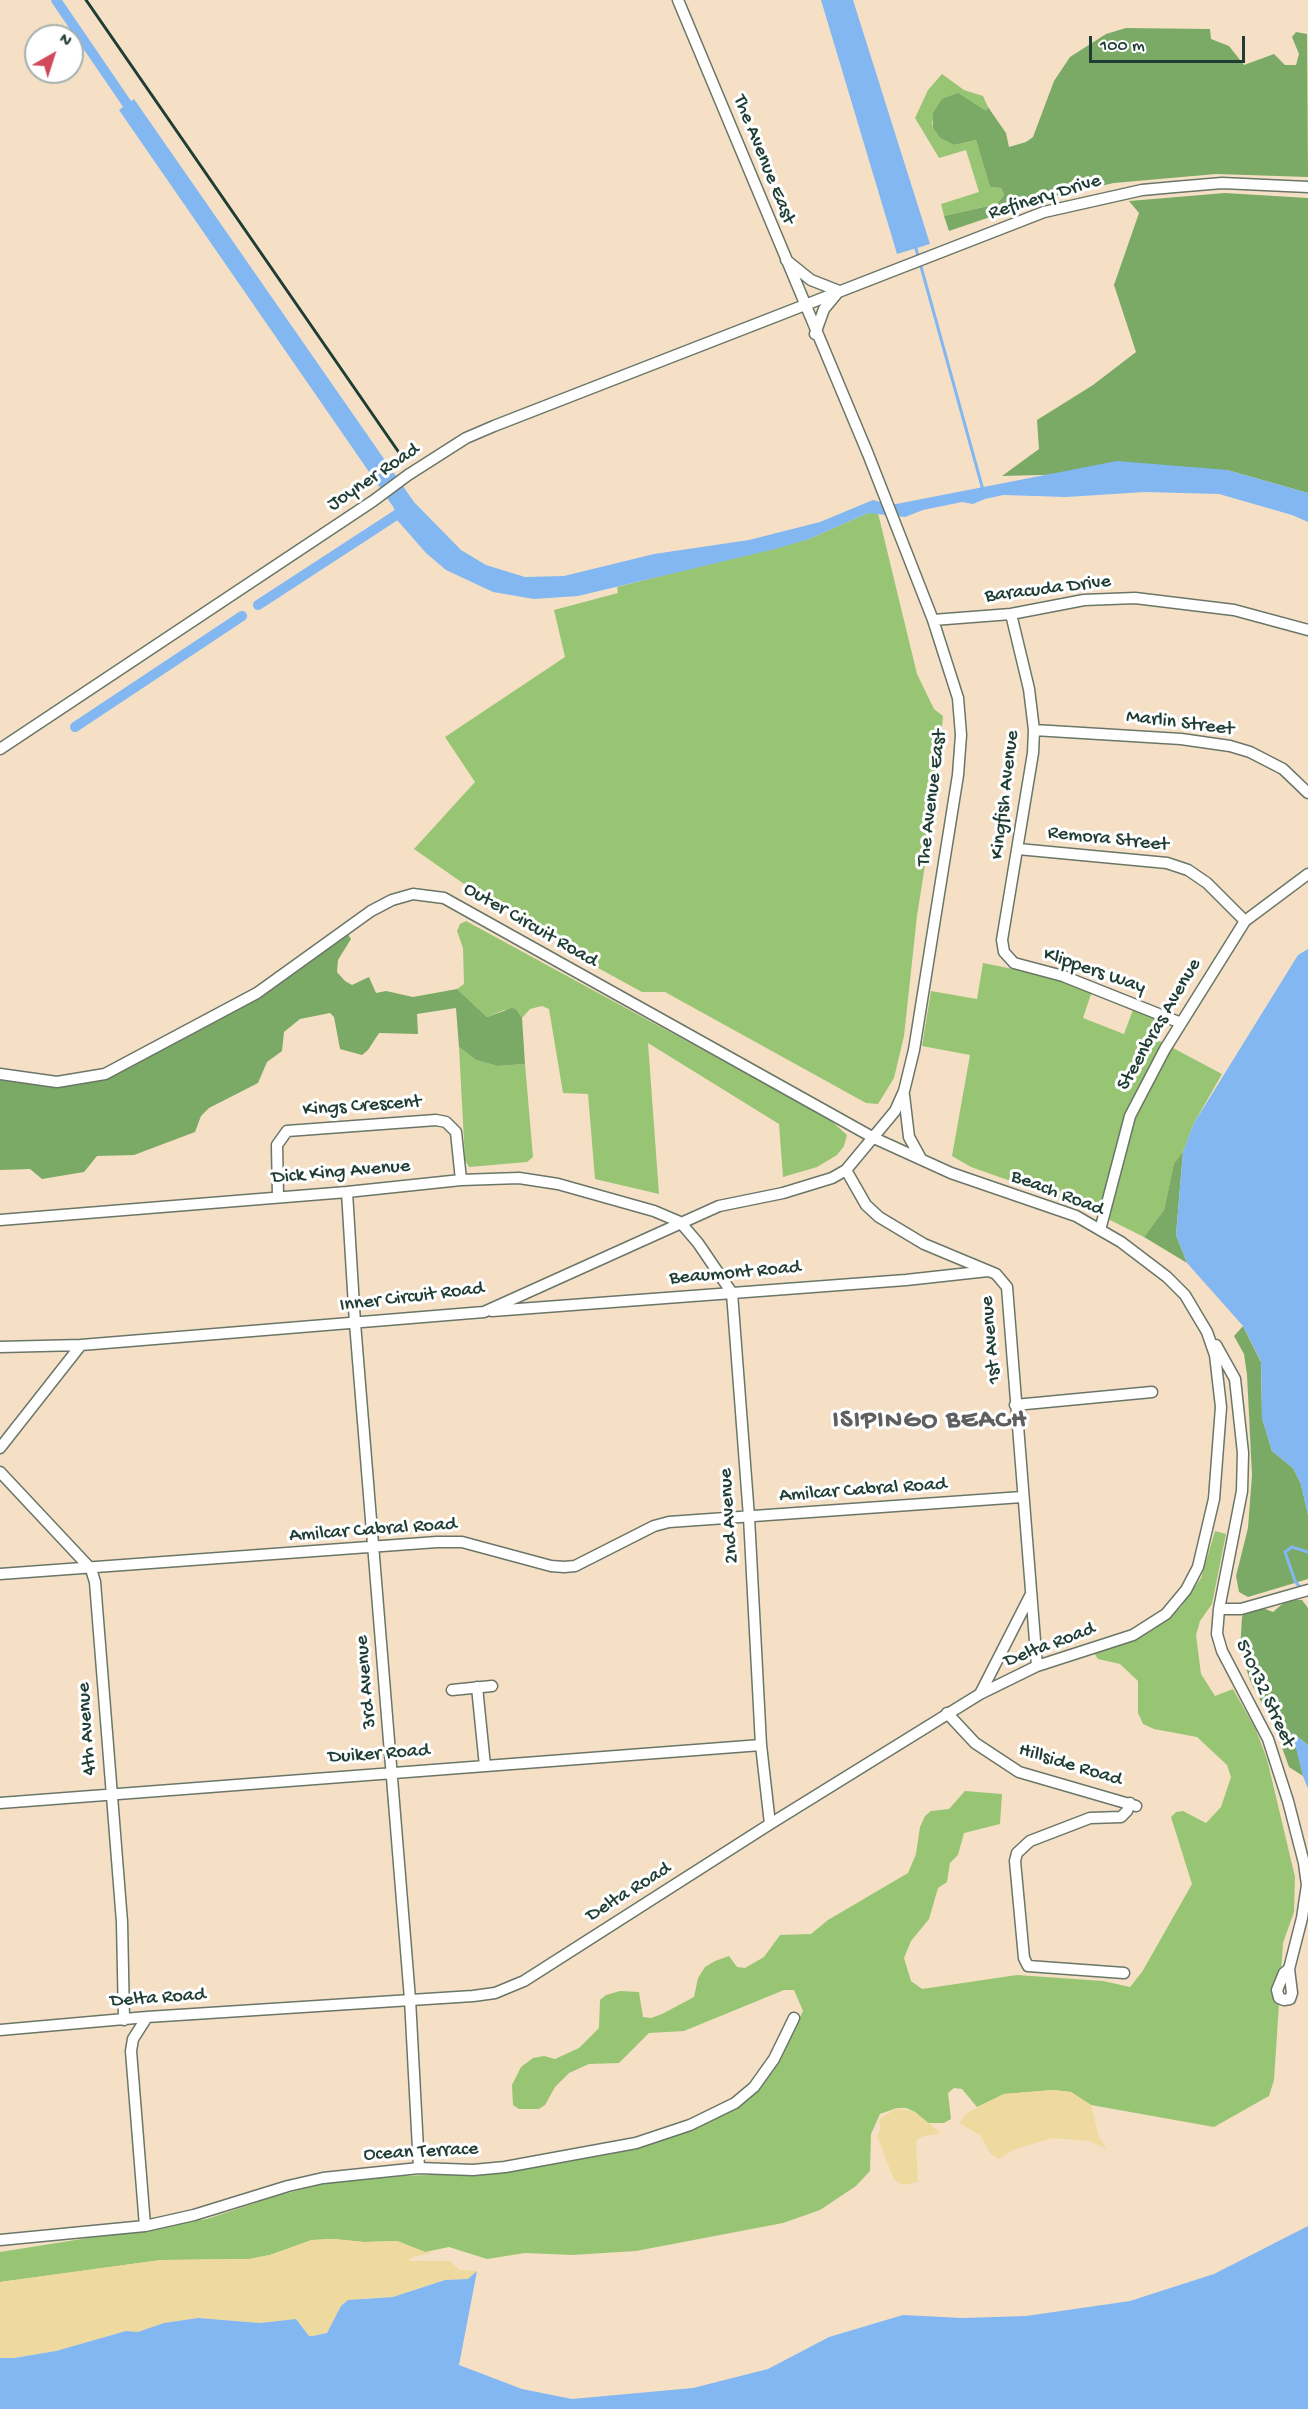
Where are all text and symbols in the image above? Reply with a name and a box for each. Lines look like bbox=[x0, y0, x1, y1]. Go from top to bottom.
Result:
north arrow bbox=[24, 24, 84, 84]
scale bar bbox=[1092, 24, 1248, 62]
text: N bbox=[54, 31, 74, 52]
text: 100 m bbox=[1100, 36, 1145, 57]
street label: The Avenue East bbox=[726, 92, 800, 228]
street label: Refinery Drive bbox=[986, 170, 1104, 226]
street label: Joyner Road bbox=[323, 438, 425, 518]
street label: Baracuda Drive bbox=[984, 570, 1112, 610]
street label: Marlin Street bbox=[1125, 705, 1235, 743]
street label: The Avenue East bbox=[913, 728, 953, 868]
street label: Kingfish Avenue bbox=[986, 729, 1026, 861]
street label: Remora Street bbox=[1046, 822, 1170, 858]
street label: Outer Circuit Road bbox=[459, 878, 601, 974]
street label: Klippers Way bbox=[1040, 943, 1148, 1001]
street label: Steenbras Avenue bbox=[1112, 955, 1208, 1095]
street label: Kings Crescent bbox=[302, 1091, 422, 1123]
street label: Dick King Avenue bbox=[271, 1155, 411, 1191]
street label: Beach Road bbox=[1007, 1165, 1107, 1223]
street label: Beaumont Road bbox=[668, 1256, 802, 1292]
street label: Inner Circuit Road bbox=[338, 1277, 486, 1319]
street label: 1st Avenue bbox=[976, 1295, 1008, 1385]
district label: ISIPINGO BEACH bbox=[832, 1406, 1028, 1438]
street label: 2nd Avenue bbox=[715, 1467, 745, 1565]
street label: Amilcar Cabral Road bbox=[778, 1473, 948, 1509]
street label: Amilcar Cabral Road bbox=[288, 1513, 458, 1549]
street label: Delta Road bbox=[1001, 1618, 1099, 1674]
street label: 3rd Avenue bbox=[351, 1634, 383, 1730]
street label: 510132 Street bbox=[1229, 1636, 1299, 1752]
street label: 4th Avenue bbox=[73, 1682, 103, 1776]
street label: Duiker Road bbox=[328, 1739, 430, 1771]
street label: Hillside Road bbox=[1015, 1739, 1125, 1793]
street label: Delta Road bbox=[582, 1858, 676, 1928]
street label: Delta Road bbox=[110, 1984, 206, 2014]
street label: Ocean Terrace bbox=[363, 2138, 479, 2168]

